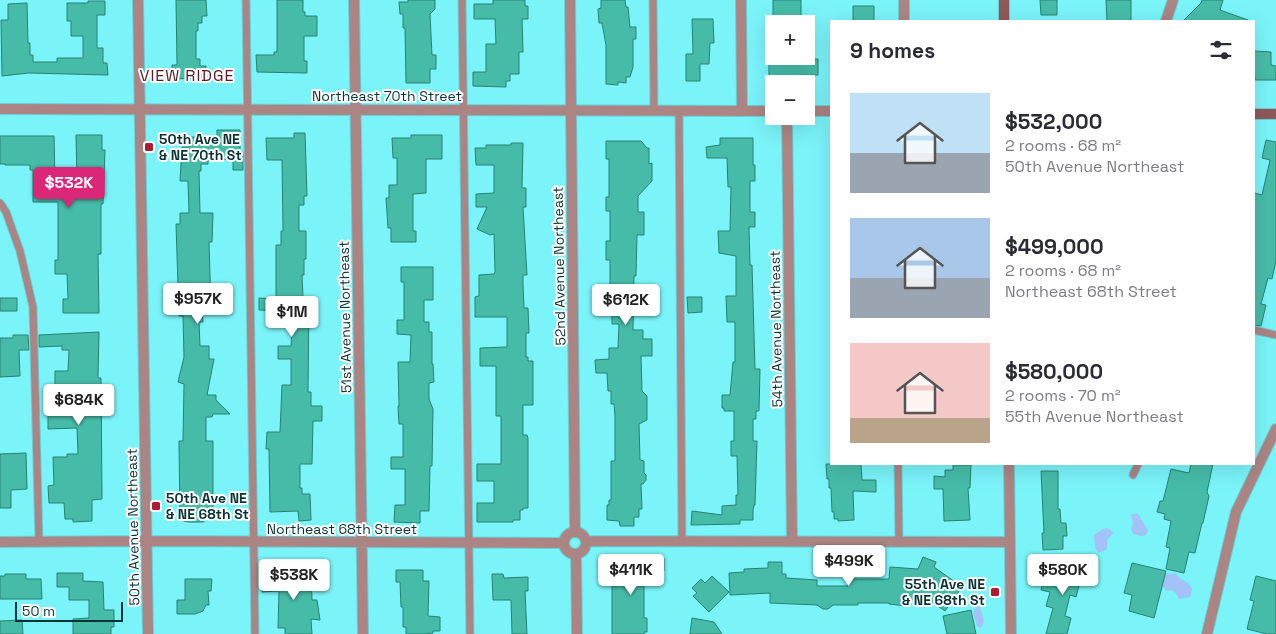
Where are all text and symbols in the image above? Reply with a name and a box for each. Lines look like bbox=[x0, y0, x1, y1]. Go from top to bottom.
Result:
map controls bbox=[765, 15, 815, 125]
button: + bbox=[765, 15, 815, 65]
icon: filters bbox=[1207, 36, 1235, 64]
text: 9 homes bbox=[850, 37, 935, 64]
district label: VIEW RIDGE bbox=[140, 65, 235, 86]
button: − bbox=[765, 75, 815, 125]
street label: Northeast 70th Street bbox=[312, 87, 462, 105]
text: $532,000 bbox=[1005, 108, 1102, 135]
icon: home bbox=[890, 113, 950, 173]
place label: 50th Ave NE & NE 70th St bbox=[159, 130, 242, 164]
text: 2 rooms · 68 m² bbox=[1005, 135, 1121, 156]
marker: 50th Ave NE & NE 70th St bbox=[143, 141, 155, 153]
text: 50th Avenue Northeast bbox=[1005, 156, 1184, 177]
pin: $532K bbox=[34, 166, 104, 209]
text: $532K bbox=[45, 172, 93, 193]
street label: 52nd Avenue Northeast bbox=[549, 186, 569, 346]
text: $499,000 bbox=[1005, 233, 1104, 260]
icon: home bbox=[890, 238, 950, 298]
street label: 51st Avenue Northeast bbox=[335, 241, 355, 393]
street label: 54th Avenue Northeast bbox=[766, 250, 786, 408]
text: 2 rooms · 68 m² bbox=[1005, 260, 1121, 281]
text: Northeast 68th Street bbox=[1005, 281, 1177, 302]
pin: $957K bbox=[163, 282, 233, 325]
pin: $612K bbox=[591, 284, 661, 326]
text: $957K bbox=[174, 288, 222, 309]
text: $612K bbox=[603, 289, 649, 310]
pin: $1M bbox=[268, 296, 316, 338]
text: $1M bbox=[276, 301, 308, 322]
text: $580,000 bbox=[1005, 358, 1103, 385]
icon: home bbox=[890, 363, 950, 423]
pin: $684K bbox=[44, 384, 114, 426]
text: 2 rooms · 70 m² bbox=[1005, 385, 1121, 406]
text: $684K bbox=[54, 389, 104, 410]
text: 55th Avenue Northeast bbox=[1005, 406, 1184, 427]
street label: 50th Avenue Northeast bbox=[123, 448, 143, 606]
place label: 50th Ave NE & NE 68th St bbox=[166, 489, 249, 523]
marker: 50th Ave NE & NE 68th St bbox=[150, 500, 162, 512]
street label: Northeast 68th Street bbox=[267, 520, 417, 538]
pin: $499K bbox=[814, 544, 884, 587]
text: $499K bbox=[824, 550, 874, 571]
pin: $411K bbox=[596, 554, 666, 596]
pin: $580K bbox=[1028, 554, 1098, 596]
pin: $538K bbox=[259, 558, 329, 601]
text: $411K bbox=[609, 559, 653, 580]
text: $580K bbox=[1038, 559, 1088, 580]
text: $538K bbox=[270, 564, 318, 585]
place label: 55th Ave NE & NE 68th St bbox=[902, 575, 985, 609]
marker: 55th Ave NE & NE 68th St bbox=[989, 586, 1001, 598]
scale bar bbox=[15, 599, 122, 622]
text: 50 m bbox=[22, 602, 55, 620]

